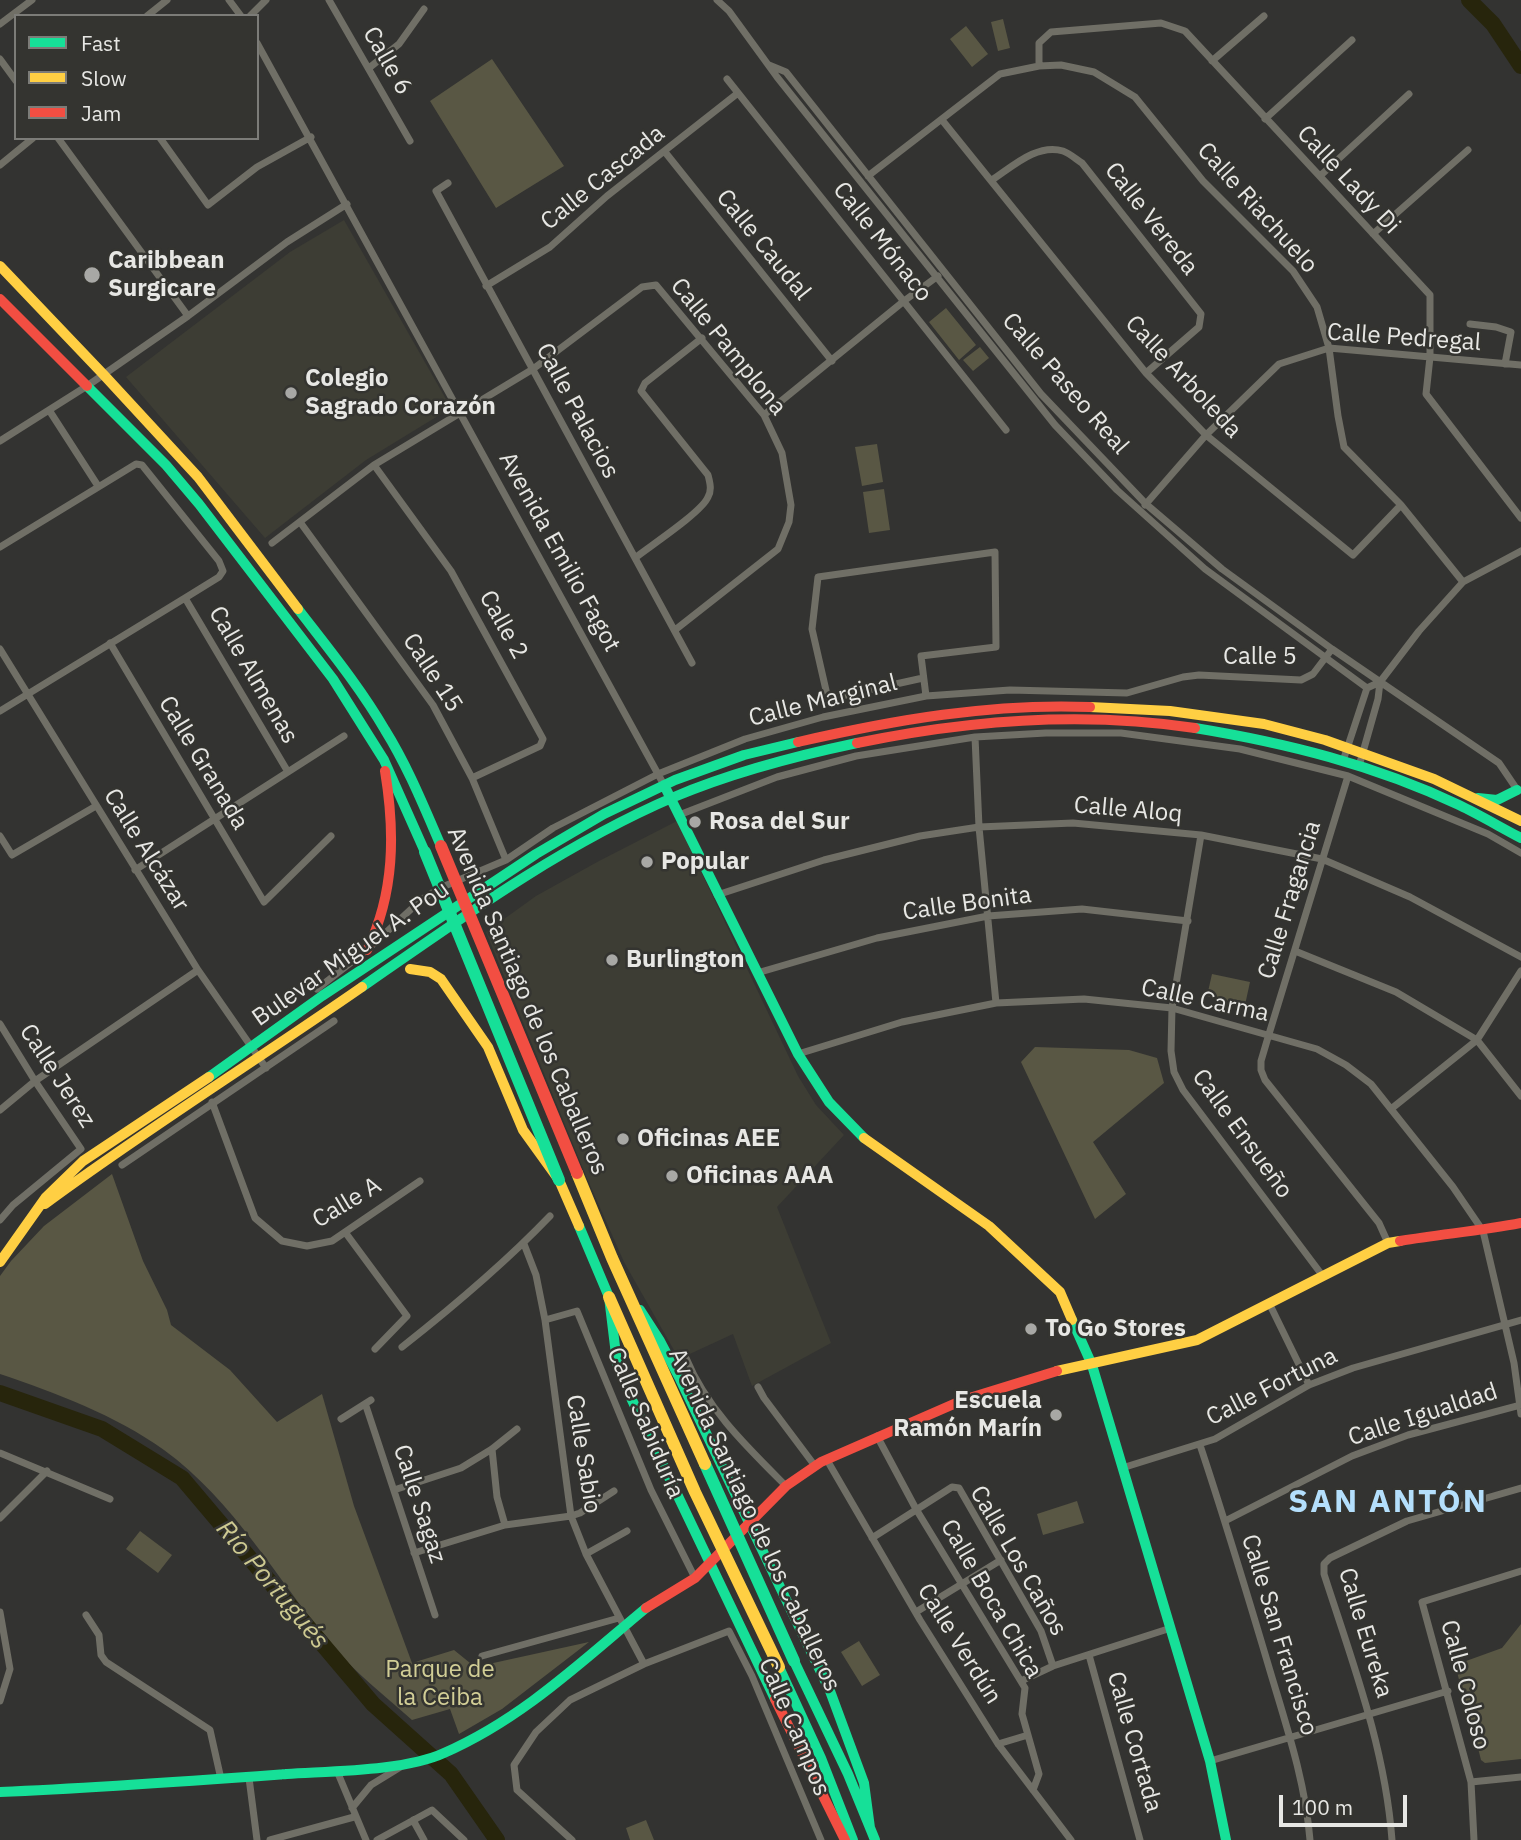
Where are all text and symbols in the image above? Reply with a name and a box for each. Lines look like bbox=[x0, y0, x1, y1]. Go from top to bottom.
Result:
legend bbox=[14, 14, 259, 140]
street label: Calle 6 bbox=[356, 22, 418, 100]
text: Fast bbox=[81, 29, 121, 57]
text: Slow bbox=[81, 64, 127, 92]
text: Jam bbox=[81, 99, 121, 127]
street label: Calle Cascada bbox=[535, 119, 671, 237]
street label: Calle Lady Di bbox=[1290, 120, 1406, 240]
street label: Calle Riachuelo bbox=[1191, 137, 1323, 279]
street label: Calle Vereda bbox=[1098, 157, 1204, 281]
street label: Calle Mónaco bbox=[826, 176, 938, 308]
street label: Calle Caudal bbox=[710, 184, 816, 306]
place label: Caribbean Surgicare bbox=[108, 247, 224, 303]
marker: Caribbean Surgicare bbox=[82, 265, 102, 285]
street label: Calle Pamplona bbox=[664, 273, 792, 421]
street label: Calle Paseo Real bbox=[996, 307, 1134, 461]
street label: Calle Arboleda bbox=[1119, 310, 1247, 444]
street label: Calle Pedregal bbox=[1326, 318, 1482, 358]
street label: Calle Palacios bbox=[529, 338, 625, 484]
place label: Colegio Sagrado Corazón bbox=[305, 365, 496, 421]
marker: Colegio Sagrado Corazón bbox=[283, 385, 299, 401]
street label: Avenida Emilio Fagot bbox=[492, 447, 626, 657]
street label: Calle 2 bbox=[472, 586, 534, 664]
street label: Calle Almenas bbox=[202, 601, 304, 749]
street label: Calle 15 bbox=[396, 628, 468, 718]
street label: Calle 5 bbox=[1223, 643, 1297, 671]
street label: Calle Marginal bbox=[746, 669, 900, 733]
street label: Calle Granada bbox=[152, 691, 254, 835]
street label: Calle Alcázar bbox=[97, 783, 195, 917]
street label: Calle Aloq bbox=[1073, 791, 1183, 829]
place label: Rosa del Sur bbox=[709, 808, 850, 836]
marker: Rosa del Sur bbox=[687, 814, 703, 830]
street label: Calle Fragancia bbox=[1252, 817, 1328, 983]
street label: Avenida Santiago de los Caballeros bbox=[440, 823, 614, 1179]
place label: Popular bbox=[661, 848, 749, 876]
marker: Popular bbox=[639, 854, 655, 870]
street label: Bulevar Miguel A. Pou bbox=[247, 875, 455, 1033]
street label: Calle Bonita bbox=[901, 881, 1033, 927]
place label: Burlington bbox=[626, 946, 745, 974]
marker: Burlington bbox=[604, 952, 620, 968]
street label: Calle Carma bbox=[1139, 973, 1271, 1029]
street label: Calle Jerez bbox=[13, 1019, 101, 1133]
street label: Calle Ensueño bbox=[1185, 1064, 1299, 1204]
place label: Oficinas AEE bbox=[637, 1125, 780, 1153]
marker: Oficinas AEE bbox=[615, 1131, 631, 1147]
place label: Oficinas AAA bbox=[686, 1162, 833, 1190]
marker: Oficinas AAA bbox=[664, 1168, 680, 1184]
street label: Calle A bbox=[307, 1171, 387, 1235]
place label: To Go Stores bbox=[1045, 1315, 1186, 1343]
marker: To Go Stores bbox=[1023, 1321, 1039, 1337]
street label: Calle Fortuna bbox=[1202, 1342, 1342, 1432]
street label: Calle Sabiduría bbox=[600, 1343, 690, 1503]
street label: Avenida Santiago de los Caballeros bbox=[662, 1344, 846, 1696]
street label: Calle Igualdad bbox=[1345, 1377, 1501, 1453]
place label: Escuela Ramón Marín bbox=[893, 1387, 1042, 1443]
street label: Calle Sabio bbox=[559, 1393, 607, 1515]
marker: Escuela Ramón Marín bbox=[1048, 1407, 1064, 1423]
street label: Calle Sagaz bbox=[386, 1441, 452, 1567]
street label: Calle Los Caños bbox=[963, 1481, 1073, 1641]
district label: SAN ANTÓN bbox=[1289, 1484, 1487, 1522]
water label: Río Portugués bbox=[209, 1514, 335, 1656]
street label: Calle Boca Chica bbox=[934, 1514, 1048, 1684]
street label: Calle San Francisco bbox=[1235, 1531, 1323, 1739]
street label: Calle Eureka bbox=[1332, 1565, 1398, 1701]
street label: Calle Verdún bbox=[911, 1579, 1007, 1709]
street label: Calle Coloso bbox=[1434, 1617, 1496, 1753]
street label: Calle Campos bbox=[752, 1654, 836, 1800]
park label: Parque de la Ceiba bbox=[385, 1656, 495, 1712]
street label: Calle Cortada bbox=[1100, 1668, 1168, 1816]
scale bar bbox=[1283, 1780, 1411, 1824]
text: 100 m bbox=[1292, 1793, 1353, 1821]

